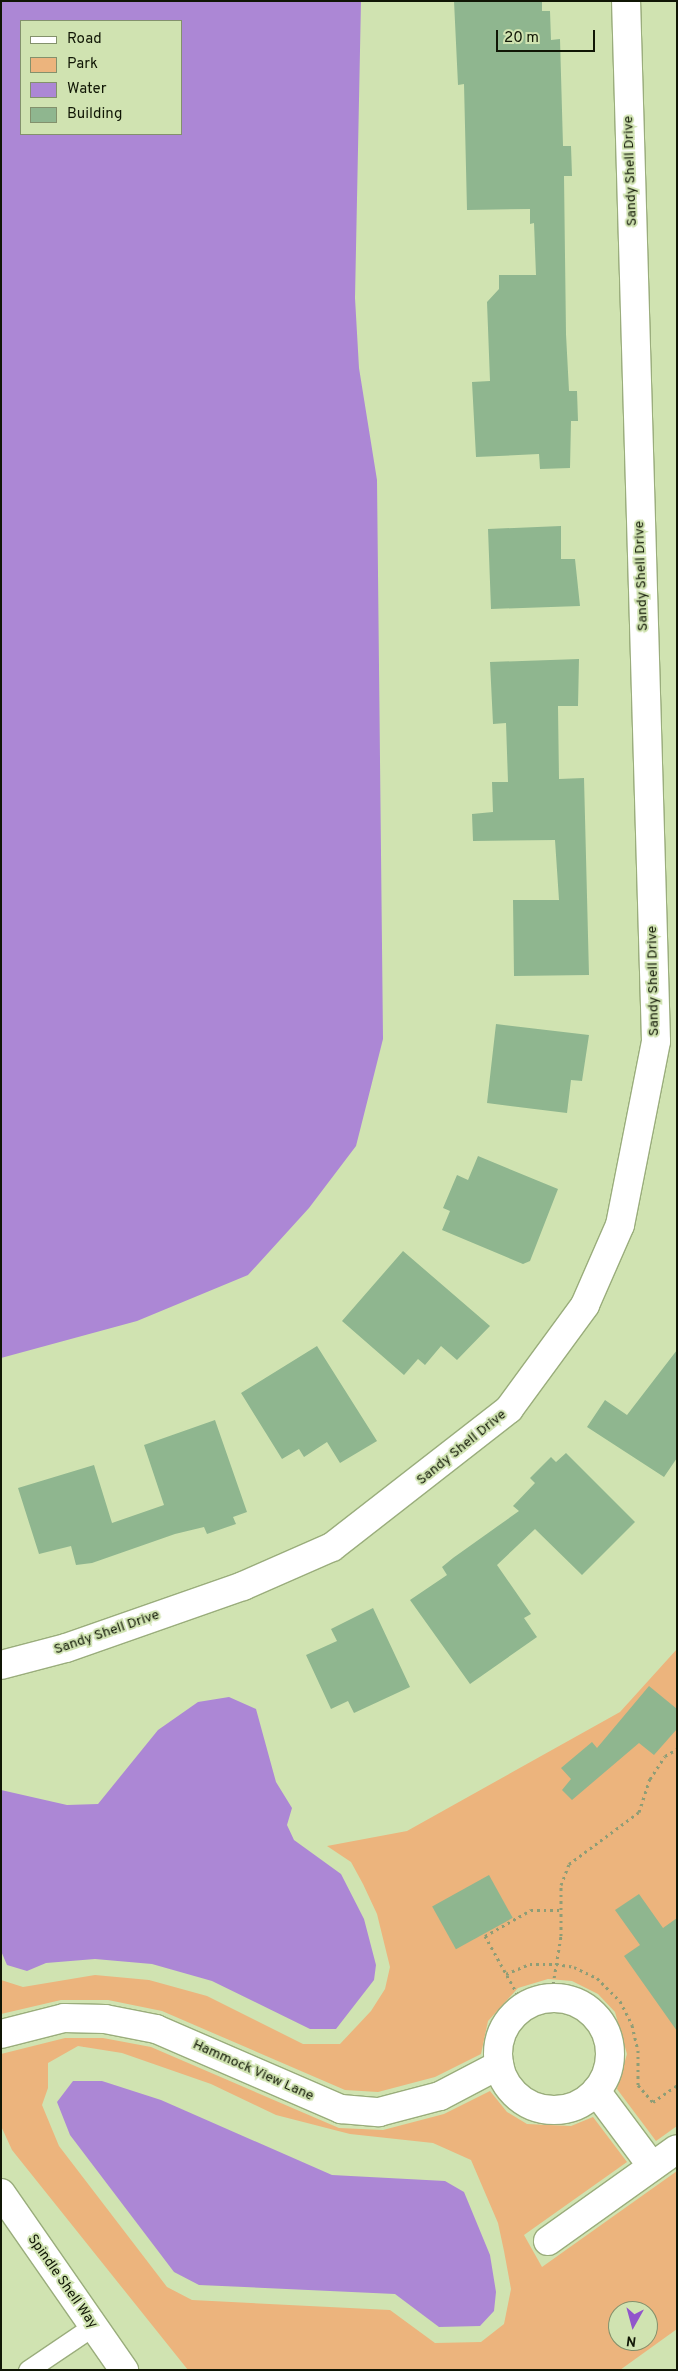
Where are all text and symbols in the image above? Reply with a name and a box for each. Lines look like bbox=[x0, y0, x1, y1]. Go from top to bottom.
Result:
legend bbox=[20, 20, 182, 135]
scale bar bbox=[498, 20, 597, 52]
text: 20 m bbox=[504, 29, 539, 48]
text: Road bbox=[67, 30, 102, 49]
text: Park bbox=[67, 55, 98, 74]
text: Water bbox=[67, 80, 106, 99]
text: Building bbox=[67, 105, 122, 124]
street label: Sandy Shell Drive bbox=[621, 116, 641, 226]
street label: Sandy Shell Drive bbox=[632, 521, 652, 631]
street label: Sandy Shell Drive bbox=[645, 926, 663, 1036]
street label: Sandy Shell Drive bbox=[414, 1407, 510, 1489]
street label: Sandy Shell Drive bbox=[52, 1607, 162, 1659]
street label: Hammock View Lane bbox=[190, 2037, 316, 2105]
street label: Spindle Shell Way bbox=[23, 2232, 101, 2332]
north arrow bbox=[608, 2301, 658, 2351]
text: N bbox=[625, 2331, 637, 2349]

